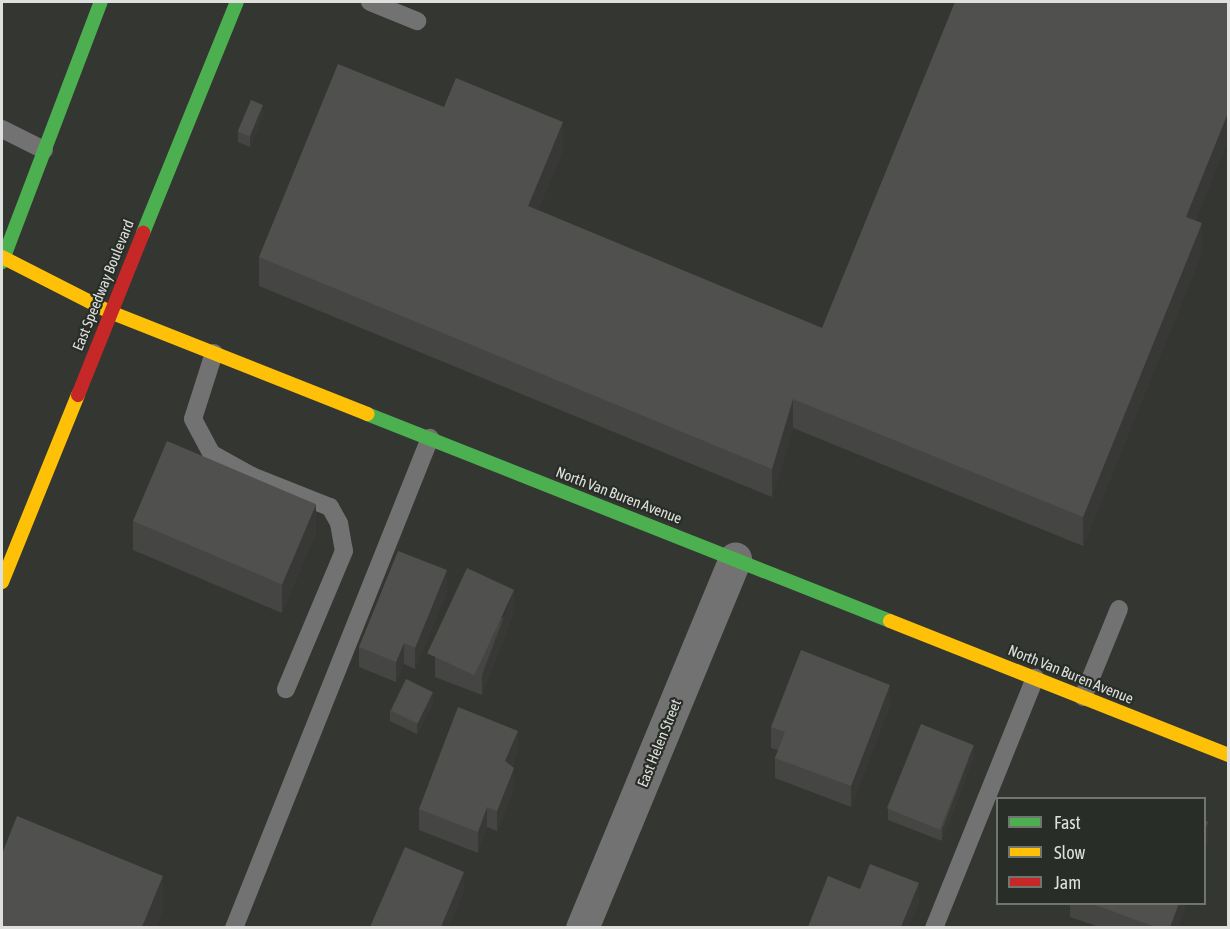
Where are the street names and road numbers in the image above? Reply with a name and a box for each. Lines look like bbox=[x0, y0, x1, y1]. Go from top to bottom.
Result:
street label: East Speedway Boulevard bbox=[69, 217, 137, 353]
street label: North Van Buren Avenue bbox=[553, 463, 685, 527]
street label: North Van Buren Avenue bbox=[1006, 641, 1136, 707]
street label: East Helen Street bbox=[633, 696, 685, 790]

